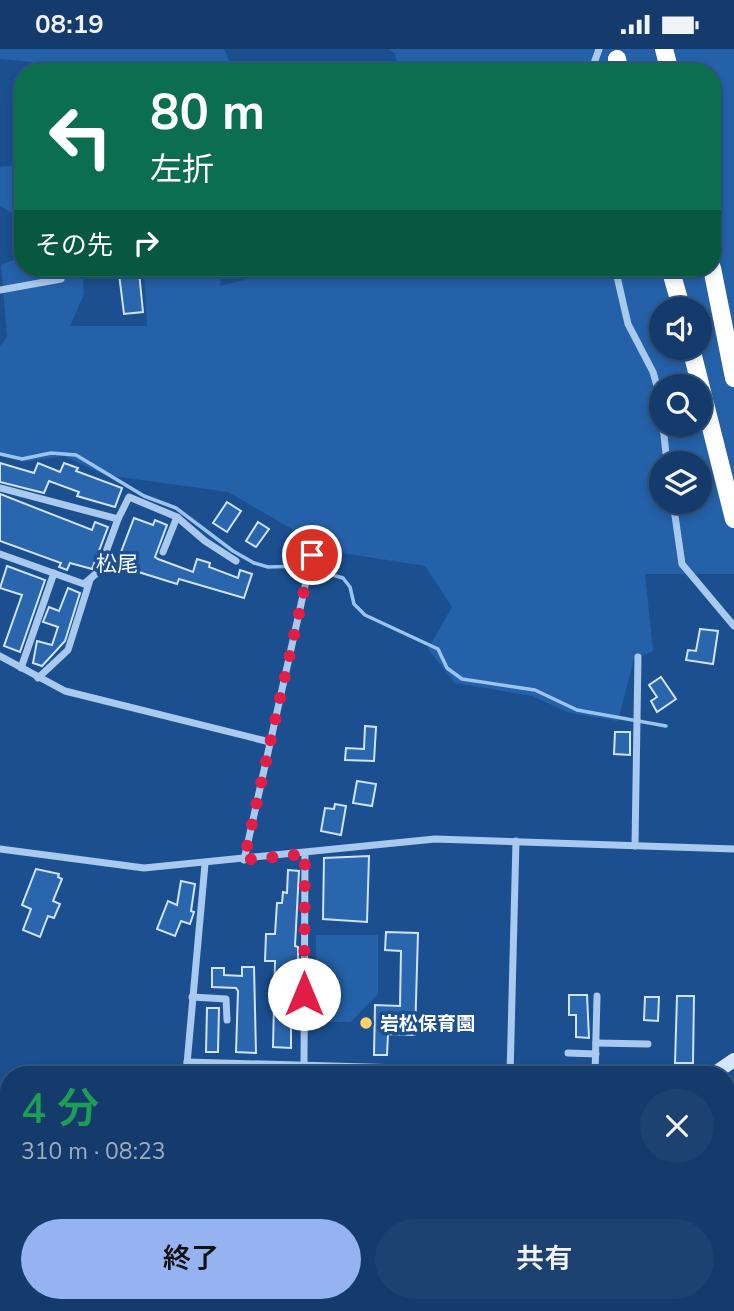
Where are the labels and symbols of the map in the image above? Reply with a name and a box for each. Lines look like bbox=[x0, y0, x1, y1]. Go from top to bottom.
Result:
pin bbox=[282, 525, 342, 585]
district label: 松尾 bbox=[96, 550, 138, 578]
position arrow bbox=[267, 957, 341, 1031]
place label: 岩松保育園 bbox=[380, 1011, 475, 1037]
marker: 岩松保育園 bbox=[358, 1015, 374, 1031]

